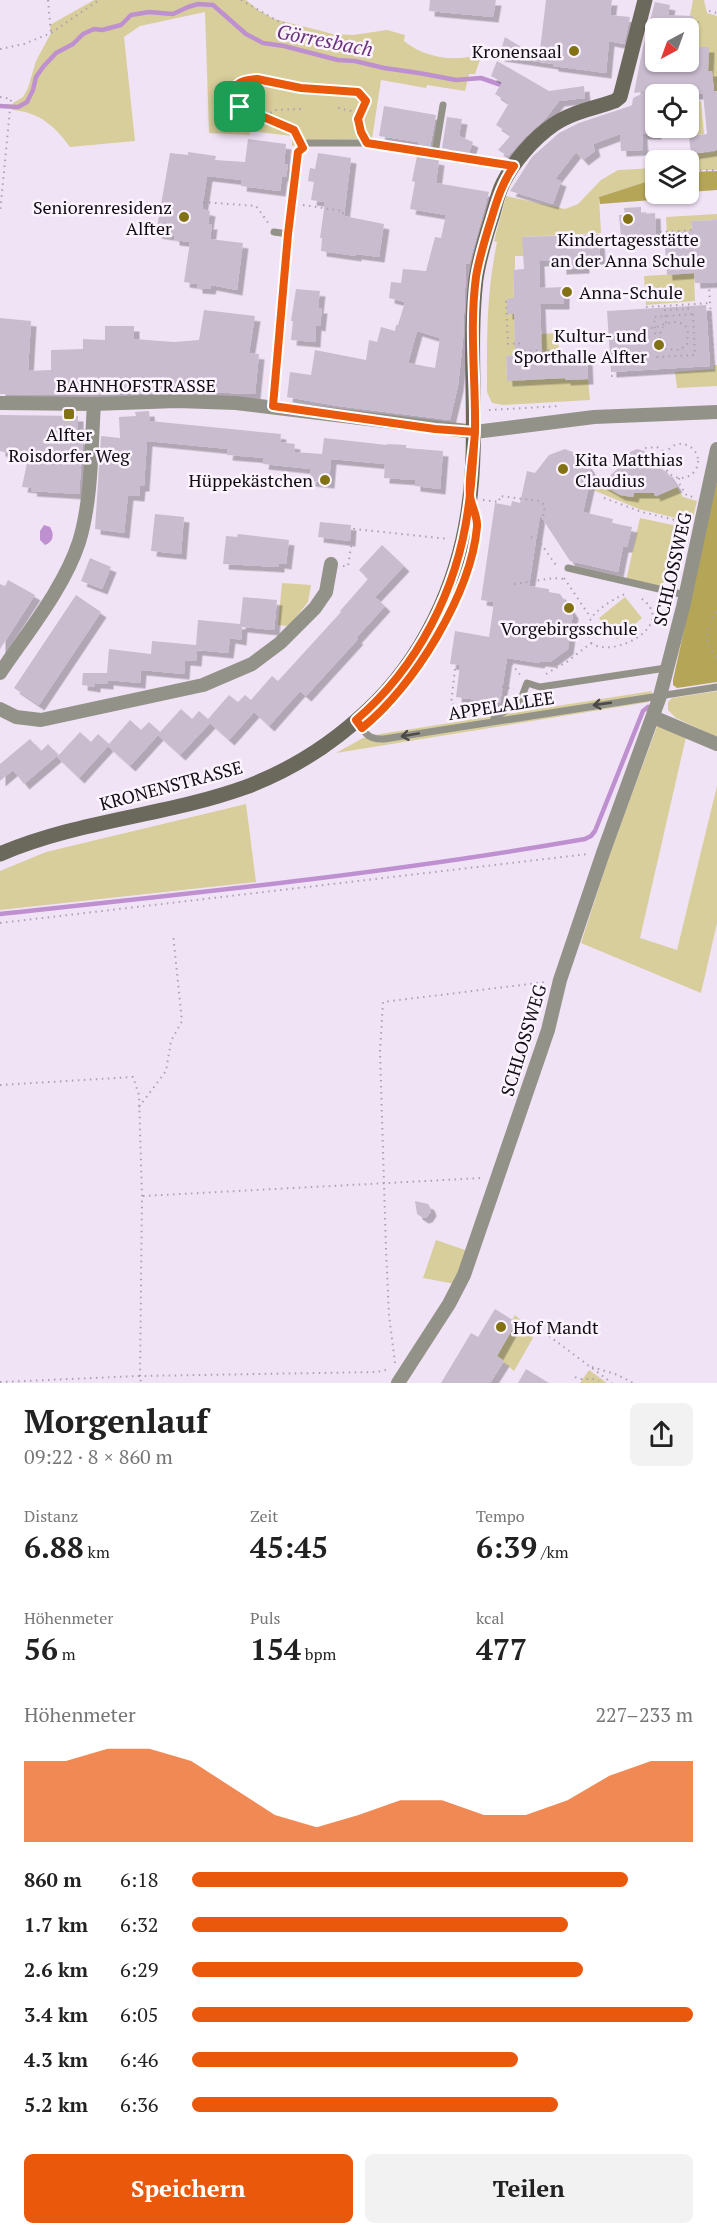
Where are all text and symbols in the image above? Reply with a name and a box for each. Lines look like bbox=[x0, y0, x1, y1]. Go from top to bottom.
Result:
water label: Görresbach bbox=[275, 17, 375, 63]
north arrow bbox=[645, 18, 699, 72]
map controls bbox=[645, 18, 699, 204]
place label: Kronensaal bbox=[472, 39, 562, 63]
marker: Kronensaal bbox=[567, 44, 581, 58]
pin bbox=[214, 81, 265, 132]
button: locate bbox=[645, 84, 699, 138]
icon: arrive bbox=[223, 90, 256, 123]
button: layers bbox=[645, 150, 699, 204]
place label: Seniorenresidenz Alfter bbox=[33, 195, 172, 240]
marker: Seniorenresidenz Alfter bbox=[177, 210, 191, 224]
marker: Kindertagesstätte an der Anna Schule bbox=[621, 212, 635, 226]
place label: Kindertagesstätte an der Anna Schule bbox=[551, 227, 705, 272]
place label: Anna-Schule bbox=[579, 280, 683, 304]
marker: Anna-Schule bbox=[560, 285, 574, 299]
place label: Kultur- und Sporthalle Alfter bbox=[514, 323, 647, 368]
marker: Kultur- und Sporthalle Alfter bbox=[652, 338, 666, 352]
street label: BAHNHOFSTRASSE bbox=[56, 373, 216, 397]
marker: Alfter Roisdorfer Weg bbox=[62, 407, 76, 421]
place label: Alfter Roisdorfer Weg bbox=[8, 422, 130, 467]
place label: Kita Matthias Claudius bbox=[575, 447, 683, 492]
marker: Kita Matthias Claudius bbox=[556, 462, 570, 476]
place label: Hüppekästchen bbox=[189, 468, 313, 492]
marker: Hüppekästchen bbox=[318, 473, 332, 487]
street label: SCHLOSSWEG bbox=[647, 509, 697, 628]
marker: Vorgebirgsschule bbox=[562, 601, 576, 615]
place label: Vorgebirgsschule bbox=[500, 616, 638, 640]
street label: APPELALLEE bbox=[446, 685, 556, 725]
one-way arrow bbox=[593, 699, 613, 710]
one-way arrow bbox=[400, 729, 420, 740]
street label: KRONENSTRASSE bbox=[97, 754, 245, 816]
street label: SCHLOSSWEG bbox=[495, 980, 552, 1099]
place label: Hof Mandt bbox=[513, 1315, 599, 1339]
marker: Hof Mandt bbox=[494, 1320, 508, 1334]
text: Morgenlauf bbox=[24, 1399, 208, 1442]
button: share bbox=[630, 1403, 693, 1466]
text: 09:22 · 8 × 860 m bbox=[24, 1443, 173, 1470]
text: Distanz bbox=[24, 1505, 78, 1527]
text: Zeit bbox=[250, 1505, 278, 1527]
text: Tempo bbox=[476, 1505, 525, 1527]
text: 6.88 bbox=[24, 1527, 84, 1567]
text: 45:45 bbox=[250, 1527, 328, 1567]
text: 6:39 bbox=[476, 1527, 537, 1567]
text: km bbox=[84, 1541, 110, 1563]
text: /km bbox=[537, 1541, 569, 1563]
text: Höhenmeter bbox=[24, 1607, 113, 1629]
text: Puls bbox=[250, 1607, 280, 1629]
text: kcal bbox=[476, 1607, 504, 1629]
text: 56 bbox=[24, 1629, 58, 1669]
text: 154 bbox=[250, 1629, 301, 1669]
text: 477 bbox=[476, 1629, 527, 1669]
text: m bbox=[58, 1643, 76, 1665]
text: bpm bbox=[301, 1643, 336, 1665]
text: Höhenmeter bbox=[24, 1701, 136, 1728]
text: 227–233 m bbox=[595, 1701, 693, 1728]
text: 860 m bbox=[24, 1866, 82, 1893]
text: 6:18 bbox=[120, 1866, 159, 1893]
text: 1.7 km bbox=[24, 1911, 88, 1938]
text: 6:32 bbox=[120, 1911, 159, 1938]
text: 2.6 km bbox=[24, 1956, 88, 1983]
text: 6:29 bbox=[120, 1956, 159, 1983]
text: 3.4 km bbox=[24, 2001, 88, 2028]
text: 6:05 bbox=[120, 2001, 159, 2028]
text: 4.3 km bbox=[24, 2046, 88, 2073]
text: 6:46 bbox=[120, 2046, 159, 2073]
text: 5.2 km bbox=[24, 2091, 88, 2118]
text: 6:36 bbox=[120, 2091, 159, 2118]
button: Speichern bbox=[24, 2154, 353, 2223]
button: Teilen bbox=[365, 2154, 693, 2223]

